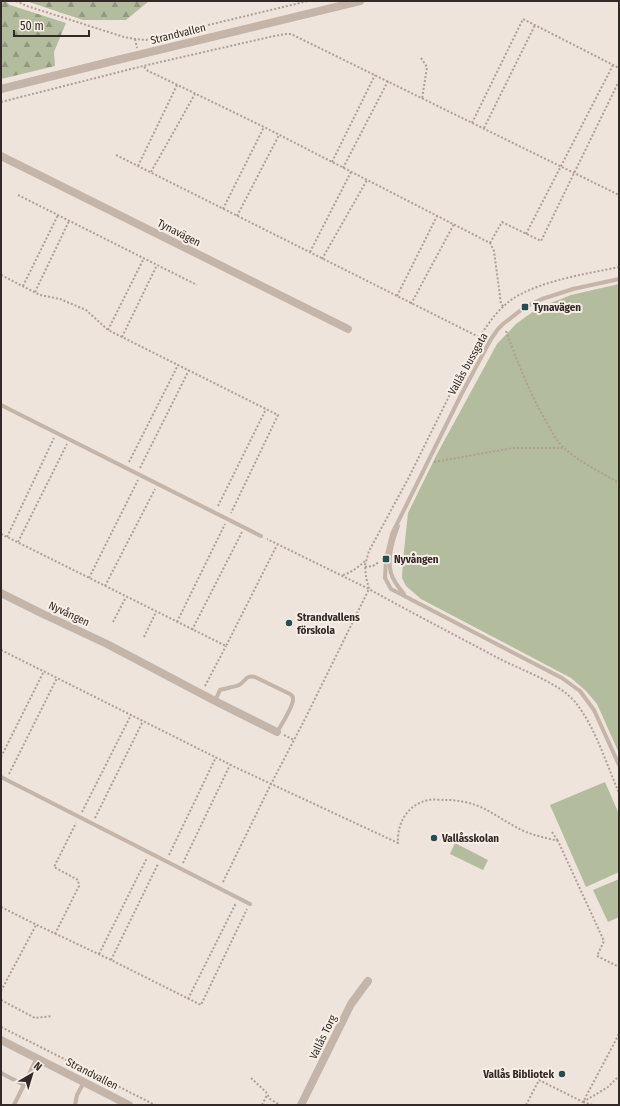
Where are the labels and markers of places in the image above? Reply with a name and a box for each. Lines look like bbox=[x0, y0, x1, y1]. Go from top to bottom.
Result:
place label: Tynavägen bbox=[533, 301, 581, 314]
marker: Tynavägen bbox=[520, 302, 530, 312]
place label: Nyvången bbox=[394, 553, 439, 566]
marker: Nyvången bbox=[381, 554, 391, 564]
place label: Strandvallens förskola bbox=[297, 611, 360, 637]
marker: Strandvallens förskola bbox=[284, 618, 294, 628]
place label: Vallåsskolan bbox=[441, 832, 499, 845]
marker: Vallåsskolan bbox=[429, 833, 439, 843]
place label: Vallås Bibliotek bbox=[482, 1068, 554, 1081]
marker: Vallås Bibliotek bbox=[557, 1069, 567, 1079]

